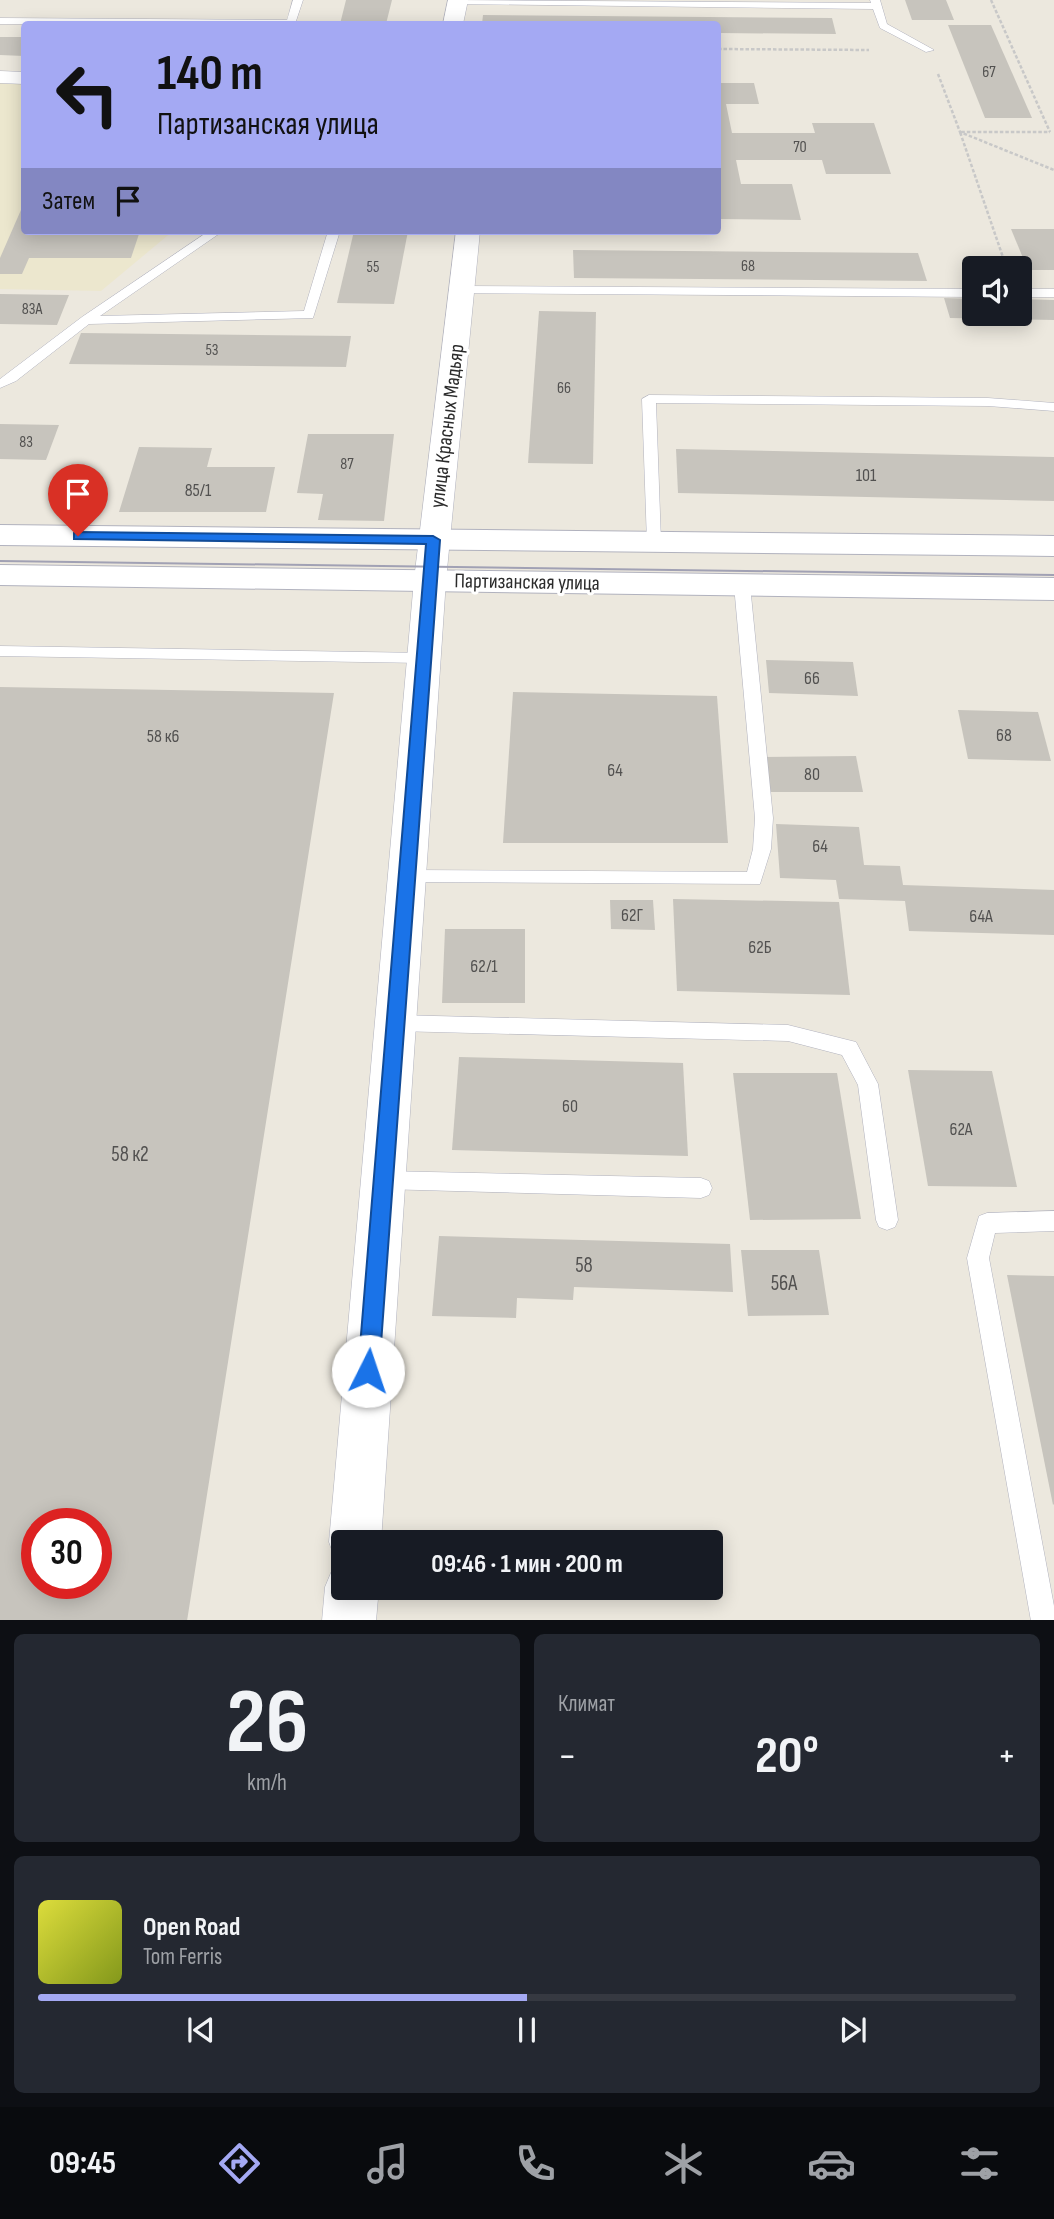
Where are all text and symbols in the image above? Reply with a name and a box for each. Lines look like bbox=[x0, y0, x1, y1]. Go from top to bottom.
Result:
text: 140 m bbox=[157, 45, 263, 104]
icon: left bbox=[42, 49, 133, 140]
house number: 67 bbox=[982, 63, 996, 82]
text: Партизанская улица bbox=[157, 105, 379, 144]
house number: 70 bbox=[793, 138, 807, 157]
icon: arrive bbox=[109, 182, 147, 220]
text: Затем bbox=[42, 186, 95, 217]
map controls bbox=[962, 256, 1032, 326]
button: sound bbox=[962, 256, 1032, 326]
house number: 68 bbox=[741, 257, 755, 276]
house number: 55 bbox=[367, 258, 379, 277]
house number: 83А bbox=[22, 300, 42, 319]
house number: 53 bbox=[205, 341, 219, 360]
street label: улица Красных Мадьяр bbox=[425, 343, 469, 509]
house number: 66 bbox=[557, 379, 571, 398]
house number: 83 bbox=[19, 433, 33, 452]
house number: 87 bbox=[340, 455, 354, 474]
pin bbox=[48, 464, 108, 536]
house number: 101 bbox=[856, 465, 877, 486]
icon: arrive bbox=[59, 475, 97, 513]
house number: 85/1 bbox=[185, 480, 212, 501]
street label: Партизанская улица bbox=[454, 568, 600, 596]
house number: 66 bbox=[804, 668, 820, 689]
house number: 68 bbox=[996, 725, 1012, 746]
house number: 58 к6 bbox=[147, 726, 179, 747]
house number: 64 bbox=[607, 760, 623, 781]
house number: 80 bbox=[804, 764, 820, 785]
house number: 64 bbox=[812, 836, 828, 857]
house number: 62Г bbox=[621, 905, 643, 926]
house number: 64А bbox=[969, 906, 993, 927]
house number: 62Б bbox=[748, 937, 772, 958]
house number: 62/1 bbox=[470, 956, 498, 977]
house number: 60 bbox=[562, 1096, 578, 1117]
house number: 62А bbox=[949, 1119, 973, 1140]
house number: 58 к2 bbox=[111, 1142, 149, 1167]
house number: 58 bbox=[575, 1253, 593, 1278]
house number: 56А bbox=[771, 1271, 798, 1296]
position arrow bbox=[331, 1334, 405, 1408]
speed limit sign: 30 bbox=[21, 1508, 112, 1599]
text: 09:46 · 1 мин · 200 m bbox=[431, 1549, 623, 1580]
text: 26 bbox=[226, 1669, 308, 1778]
text: Климат bbox=[558, 1690, 615, 1718]
text: 20° bbox=[755, 1725, 819, 1788]
text: − bbox=[558, 1734, 577, 1779]
text: + bbox=[997, 1734, 1016, 1779]
text: km/h bbox=[247, 1769, 287, 1797]
text: Open Road bbox=[143, 1912, 240, 1943]
text: Tom Ferris bbox=[143, 1943, 222, 1971]
icon: previous bbox=[182, 2011, 220, 2049]
icon: pause bbox=[508, 2011, 546, 2049]
icon: next bbox=[834, 2011, 872, 2049]
icon: directions bbox=[215, 2139, 264, 2188]
icon: music bbox=[363, 2139, 412, 2188]
icon: phone bbox=[511, 2139, 560, 2188]
icon: climate bbox=[659, 2139, 708, 2188]
icon: car bbox=[807, 2139, 856, 2188]
icon: filters bbox=[955, 2139, 1004, 2188]
text: 09:45 bbox=[50, 2144, 116, 2183]

